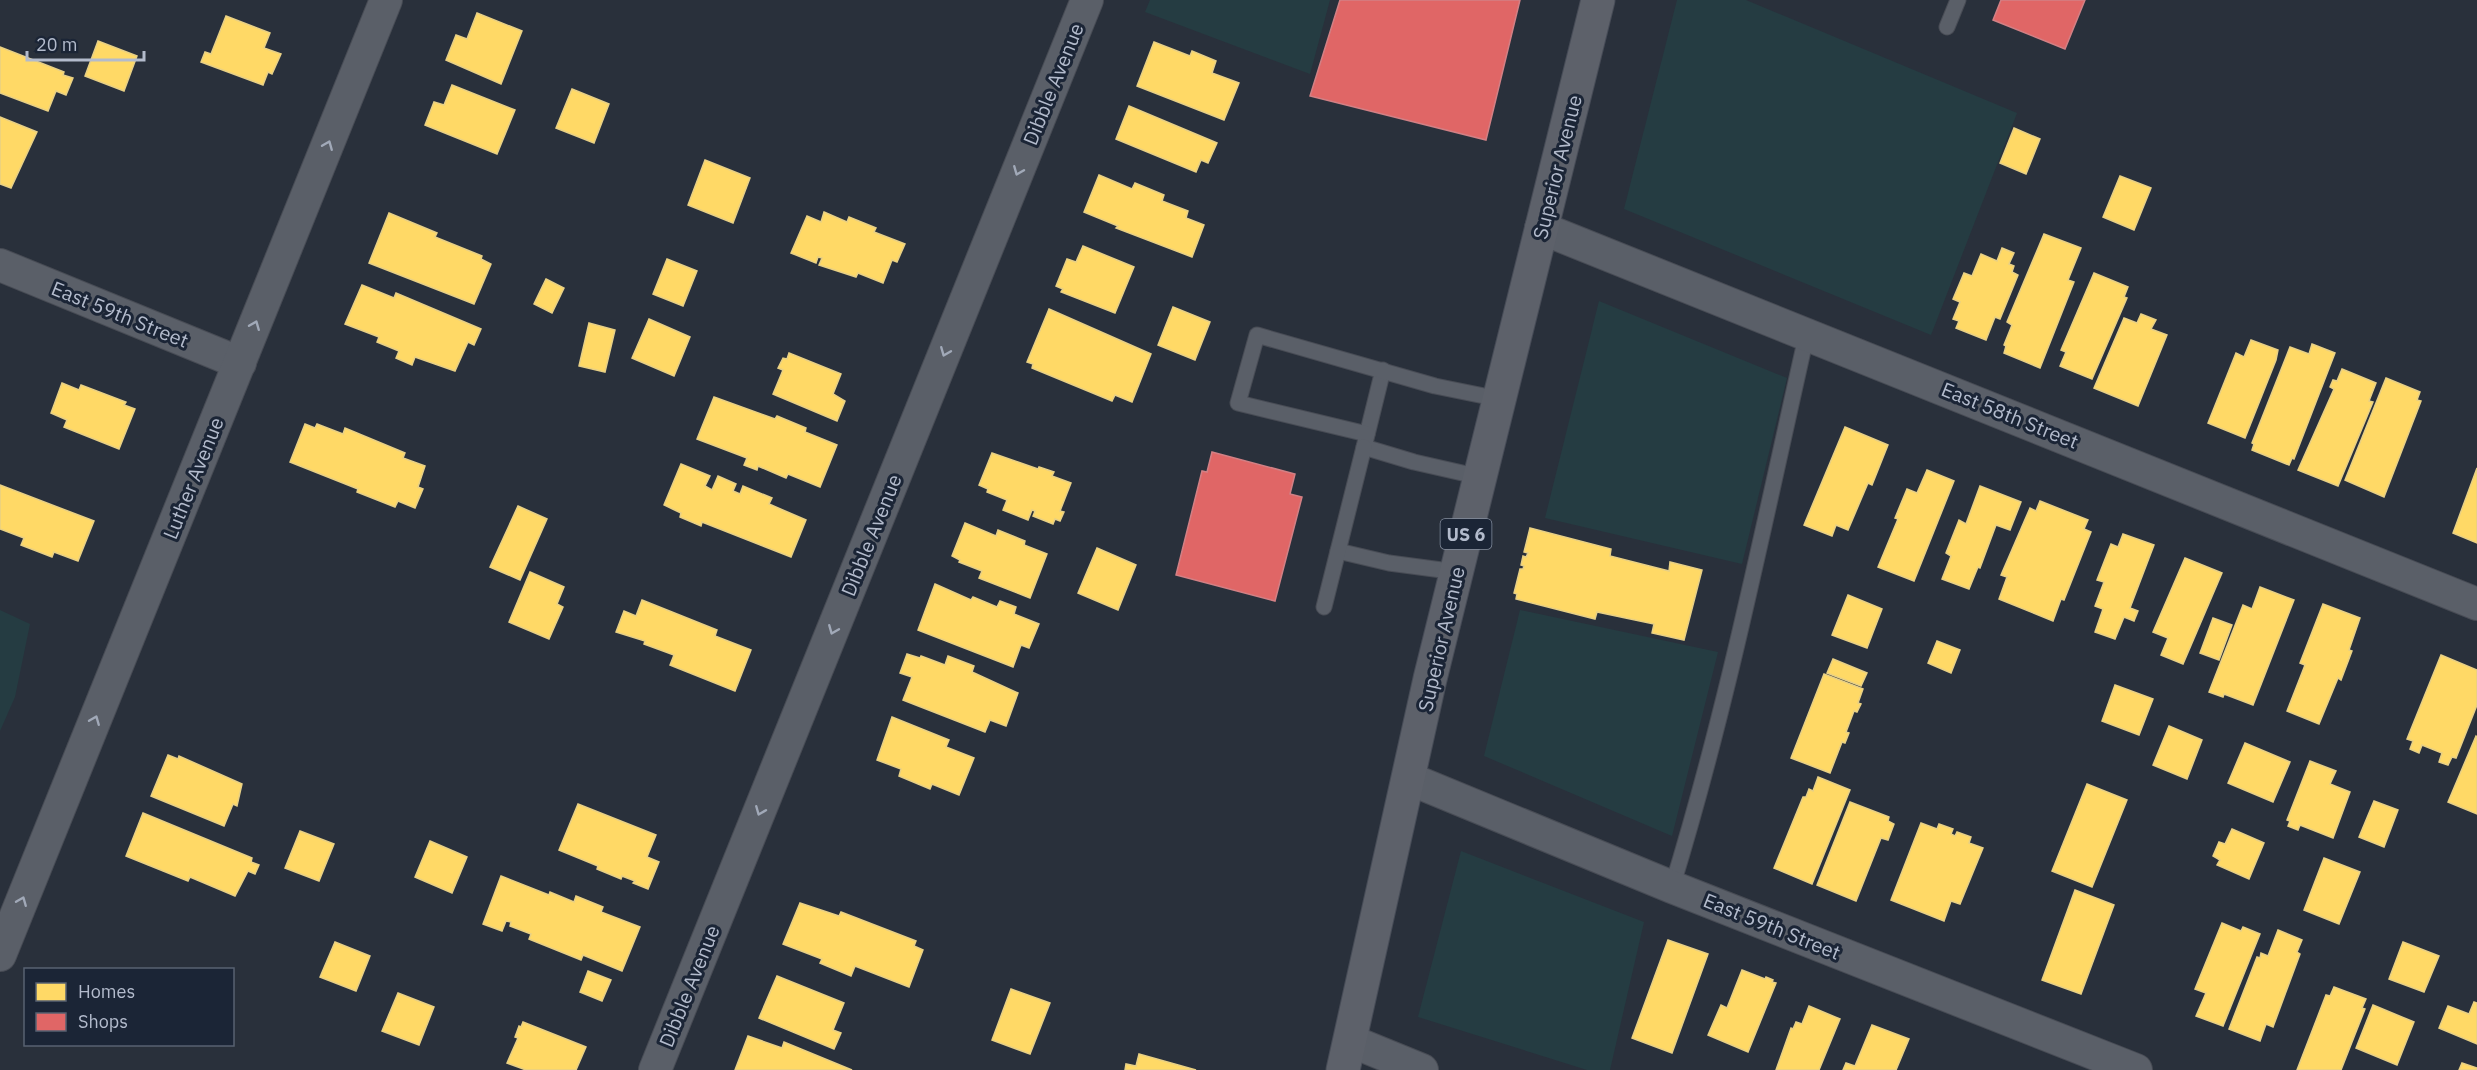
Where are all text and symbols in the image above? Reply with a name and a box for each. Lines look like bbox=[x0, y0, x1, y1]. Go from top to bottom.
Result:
street label: Dibble Avenue bbox=[1016, 19, 1090, 149]
scale bar bbox=[27, 24, 144, 62]
text: 20 m bbox=[36, 33, 78, 56]
street label: Superior Avenue bbox=[1526, 92, 1588, 242]
one-way arrow bbox=[321, 140, 333, 151]
one-way arrow bbox=[1013, 165, 1025, 176]
street label: East 59th Street bbox=[47, 274, 193, 354]
one-way arrow bbox=[247, 321, 260, 331]
one-way arrow bbox=[940, 346, 952, 357]
street label: East 58th Street bbox=[1937, 375, 2083, 455]
street label: Luther Avenue bbox=[156, 413, 230, 543]
street label: Dibble Avenue bbox=[834, 470, 908, 600]
road number: US 6 bbox=[1440, 519, 1492, 549]
street label: Superior Avenue bbox=[1411, 564, 1471, 714]
one-way arrow bbox=[827, 624, 840, 635]
one-way arrow bbox=[88, 716, 100, 727]
one-way arrow bbox=[754, 805, 767, 816]
street label: East 59th Street bbox=[1699, 886, 1845, 966]
one-way arrow bbox=[15, 896, 27, 907]
street label: Dibble Avenue bbox=[652, 921, 726, 1051]
legend bbox=[24, 968, 234, 1046]
text: Homes bbox=[78, 980, 135, 1003]
text: Shops bbox=[78, 1010, 128, 1033]

